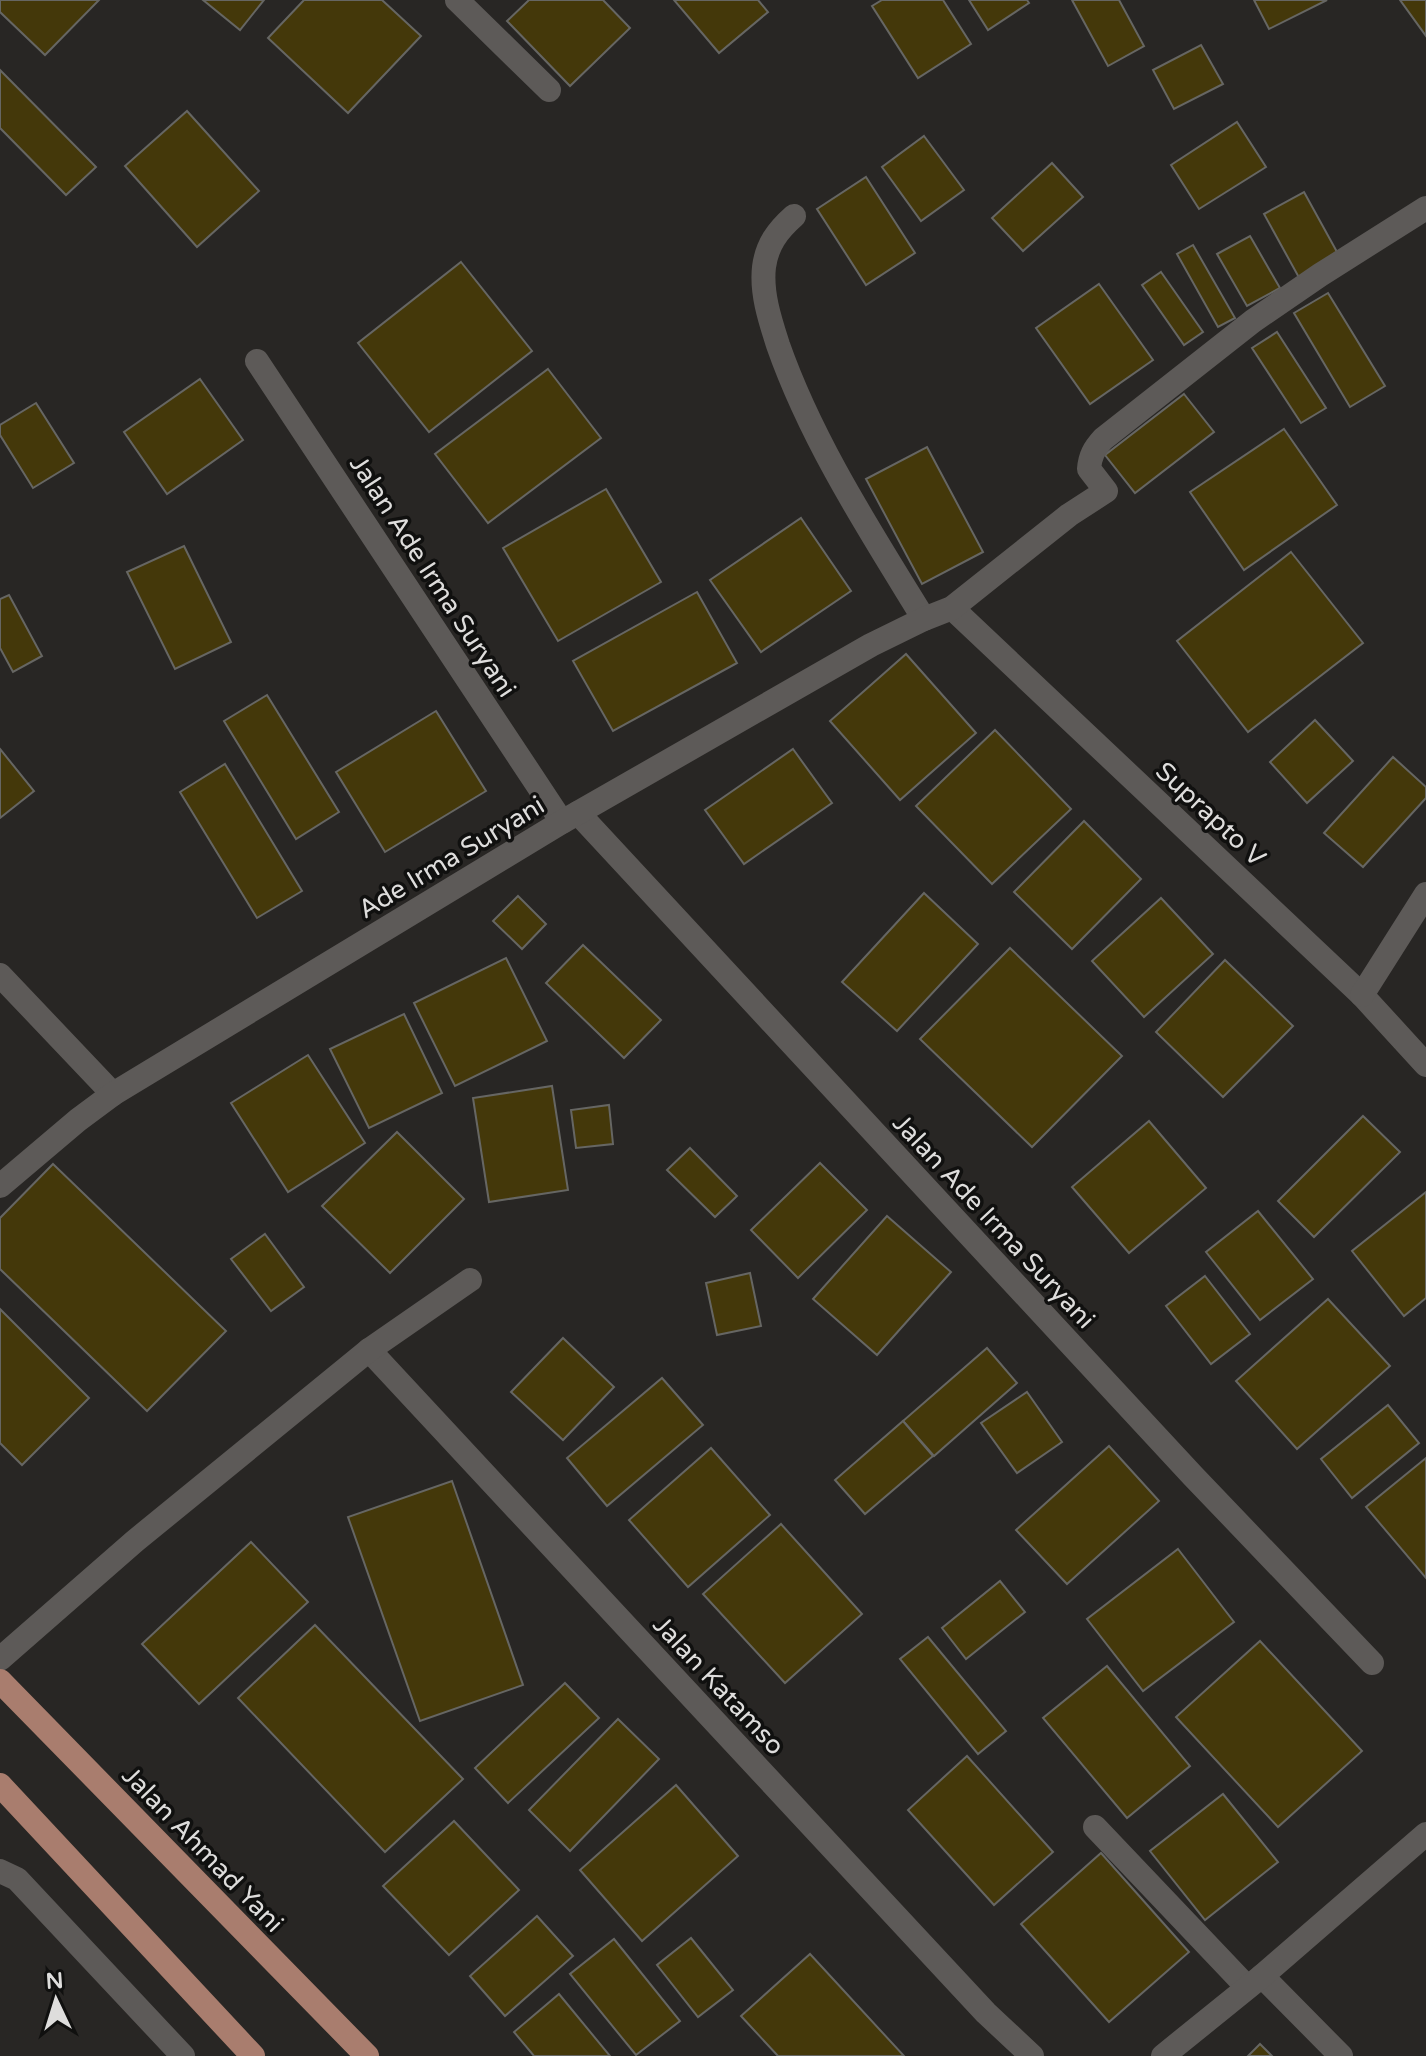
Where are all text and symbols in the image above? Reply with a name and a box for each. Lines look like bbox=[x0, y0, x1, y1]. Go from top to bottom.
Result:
street label: Jalan Ade Irma Suryani bbox=[343, 450, 522, 703]
street label: Suprapto V bbox=[1149, 756, 1272, 873]
street label: Ade Irma Suryani bbox=[353, 790, 550, 925]
street label: Jalan Ade Irma Suryani bbox=[886, 1108, 1101, 1335]
street label: Jalan Katamso bbox=[646, 1609, 791, 1761]
street label: Jalan Ahmad Yani bbox=[116, 1760, 290, 1939]
north arrow bbox=[16, 1960, 96, 2040]
text: N bbox=[45, 1967, 64, 1995]

